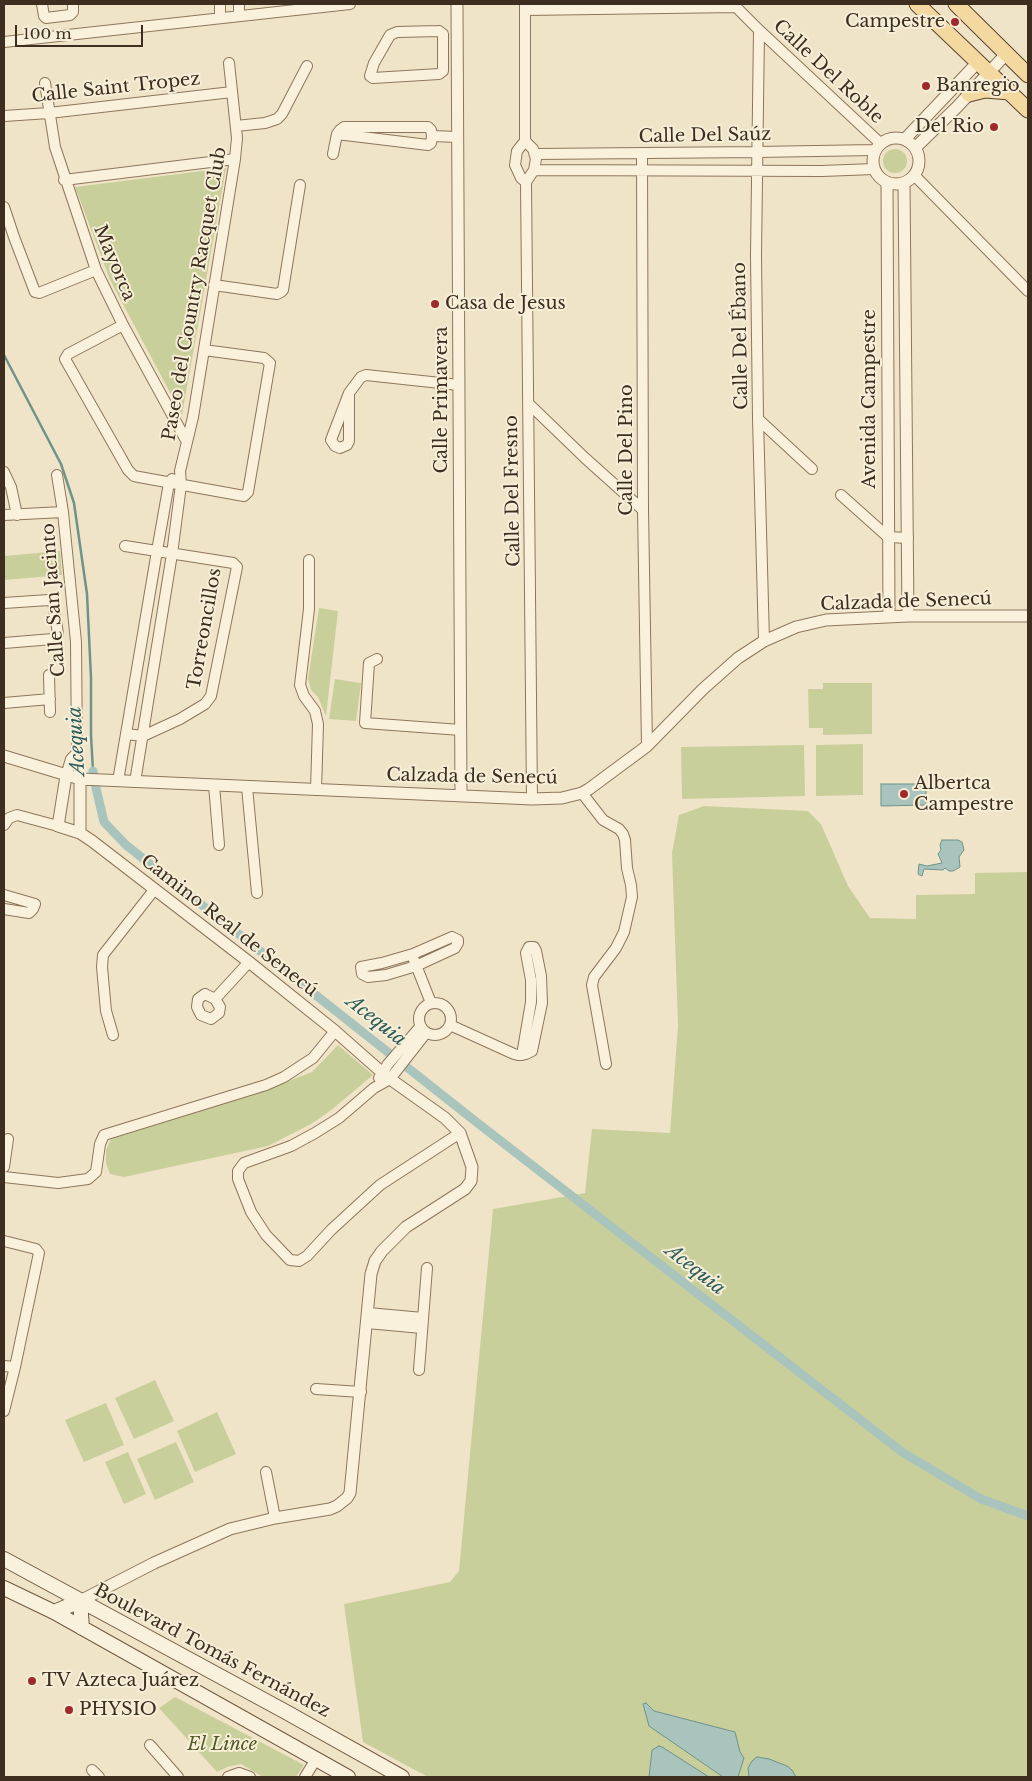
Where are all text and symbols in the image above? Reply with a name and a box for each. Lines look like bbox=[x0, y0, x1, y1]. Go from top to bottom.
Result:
place label: Campestre bbox=[845, 11, 945, 33]
scale bar bbox=[18, 15, 145, 47]
street label: Calle Del Roble bbox=[769, 15, 887, 129]
marker: Campestre bbox=[949, 16, 961, 28]
text: 100 m bbox=[23, 24, 72, 43]
street label: Calle Saint Tropez bbox=[31, 68, 201, 108]
place label: Banregio bbox=[936, 75, 1020, 97]
marker: Banregio bbox=[920, 80, 932, 92]
place label: Del Rio bbox=[915, 116, 984, 138]
marker: Del Rio bbox=[988, 121, 1000, 133]
street label: Calle Del Saúz bbox=[639, 124, 771, 148]
street label: Paseo del Country Racquet Club bbox=[159, 145, 231, 443]
street label: Mayorca bbox=[88, 222, 140, 304]
street label: Calle Del Ébano bbox=[729, 262, 753, 410]
place label: Casa de Jesus bbox=[445, 293, 566, 315]
marker: Casa de Jesus bbox=[429, 298, 441, 310]
street label: Avenida Campestre bbox=[859, 309, 881, 489]
street label: Calle Primavera bbox=[431, 326, 453, 474]
street label: Calle Del Pino bbox=[616, 384, 638, 516]
street label: Calle Del Fresno bbox=[501, 415, 525, 567]
street label: Calle San Jacinto bbox=[38, 522, 70, 678]
street label: Torreoncillos bbox=[184, 566, 226, 692]
street label: Calzada de Senecú bbox=[820, 588, 992, 616]
water label: Acequia bbox=[64, 706, 90, 776]
street label: Calzada de Senecú bbox=[386, 765, 558, 789]
place label: Albertca Campestre bbox=[914, 773, 1014, 816]
marker: Albertca Campestre bbox=[898, 788, 910, 800]
street label: Camino Real de Senecú bbox=[136, 850, 322, 1002]
water label: Acequia bbox=[342, 991, 410, 1051]
water label: Acequia bbox=[661, 1240, 729, 1300]
street label: Boulevard Tomás Fernández bbox=[90, 1579, 334, 1723]
place label: TV Azteca Juárez bbox=[42, 1670, 199, 1692]
marker: TV Azteca Juárez bbox=[26, 1675, 38, 1687]
place label: PHYSIO bbox=[79, 1699, 157, 1721]
marker: PHYSIO bbox=[63, 1704, 75, 1716]
park label: El Lince bbox=[187, 1734, 257, 1756]

